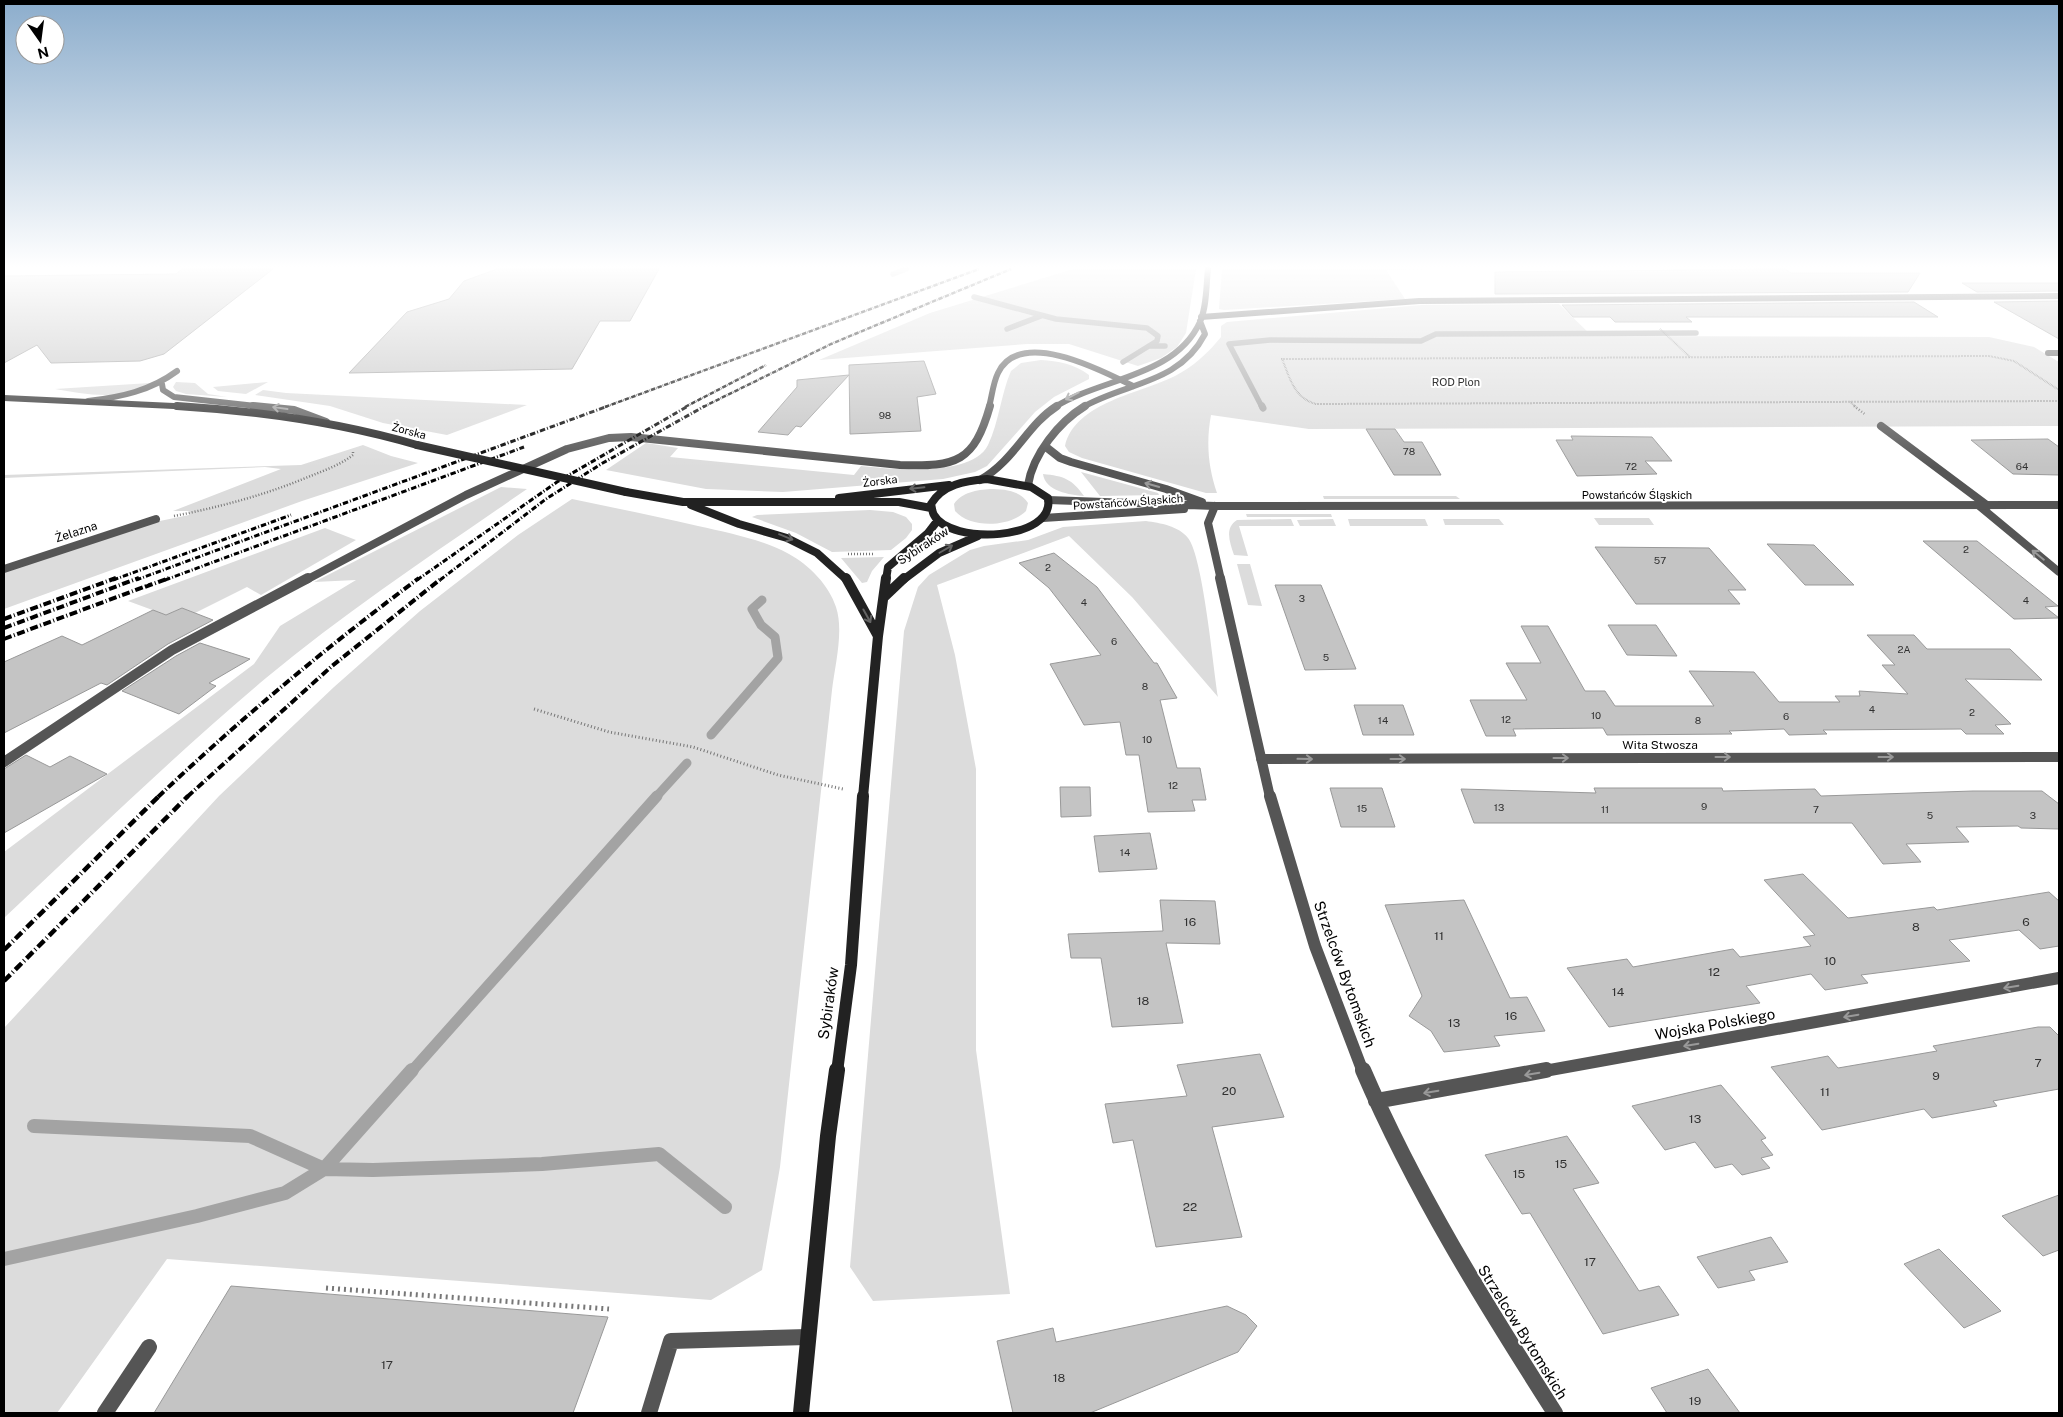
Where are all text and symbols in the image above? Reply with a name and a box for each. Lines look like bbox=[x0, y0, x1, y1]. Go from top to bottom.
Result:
north arrow bbox=[15, 15, 65, 65]
text: N bbox=[36, 44, 50, 62]
park label: ROD Plon bbox=[1432, 376, 1480, 388]
one-way arrow bbox=[1065, 391, 1080, 401]
one-way arrow bbox=[272, 402, 288, 412]
house number: 98 bbox=[879, 409, 891, 421]
street label: Żorska bbox=[391, 420, 428, 441]
house number: 78 bbox=[1403, 445, 1415, 457]
house number: 72 bbox=[1625, 460, 1637, 472]
house number: 64 bbox=[2016, 460, 2028, 472]
street label: Żorska bbox=[862, 472, 898, 489]
one-way arrow bbox=[1145, 480, 1161, 490]
one-way arrow bbox=[910, 483, 926, 493]
street label: Powstańców Śląskich bbox=[1582, 488, 1692, 501]
street label: Powstańców Śląskich bbox=[1072, 491, 1183, 512]
street label: Żelazna bbox=[53, 519, 99, 545]
street label: Sybiraków bbox=[895, 524, 952, 568]
one-way arrow bbox=[778, 533, 793, 543]
house number: 2 bbox=[1963, 543, 1969, 555]
one-way arrow bbox=[939, 544, 953, 554]
one-way arrow bbox=[2032, 550, 2045, 561]
house number: 57 bbox=[1654, 554, 1666, 566]
house number: 2 bbox=[1045, 561, 1051, 573]
house number: 3 bbox=[1299, 592, 1305, 604]
house number: 4 bbox=[2023, 594, 2029, 606]
house number: 4 bbox=[1081, 596, 1087, 608]
one-way arrow bbox=[862, 608, 872, 622]
house number: 6 bbox=[1111, 635, 1117, 647]
house number: 2A bbox=[1897, 643, 1911, 655]
house number: 5 bbox=[1323, 651, 1329, 663]
house number: 8 bbox=[1142, 680, 1148, 692]
house number: 4 bbox=[1869, 703, 1875, 715]
house number: 2 bbox=[1969, 706, 1975, 718]
house number: 10 bbox=[1591, 709, 1601, 721]
house number: 6 bbox=[1783, 710, 1789, 722]
house number: 12 bbox=[1501, 713, 1511, 725]
house number: 14 bbox=[1378, 714, 1388, 726]
house number: 8 bbox=[1695, 714, 1701, 726]
house number: 10 bbox=[1142, 733, 1152, 745]
street label: Wita Stwosza bbox=[1622, 738, 1698, 752]
one-way arrow bbox=[1715, 752, 1731, 762]
one-way arrow bbox=[1878, 752, 1894, 762]
one-way arrow bbox=[1552, 753, 1569, 763]
one-way arrow bbox=[1296, 754, 1313, 764]
one-way arrow bbox=[1390, 754, 1406, 764]
house number: 12 bbox=[1168, 779, 1178, 791]
house number: 9 bbox=[1701, 800, 1707, 812]
house number: 13 bbox=[1494, 801, 1504, 813]
house number: 15 bbox=[1357, 802, 1367, 814]
house number: 11 bbox=[1601, 803, 1609, 815]
house number: 7 bbox=[1813, 803, 1819, 815]
house number: 5 bbox=[1927, 809, 1933, 821]
house number: 3 bbox=[2030, 809, 2036, 821]
house number: 14 bbox=[1120, 846, 1130, 858]
street label: Strzelców Bytomskich bbox=[1311, 898, 1379, 1050]
house number: 16 bbox=[1184, 915, 1196, 929]
house number: 6 bbox=[2022, 915, 2030, 929]
house number: 8 bbox=[1912, 920, 1920, 934]
house number: 11 bbox=[1434, 929, 1444, 943]
house number: 10 bbox=[1824, 954, 1836, 968]
street label: Sybiraków bbox=[815, 965, 842, 1040]
house number: 12 bbox=[1708, 965, 1720, 979]
one-way arrow bbox=[2004, 983, 2020, 992]
house number: 14 bbox=[1612, 985, 1625, 999]
house number: 18 bbox=[1137, 994, 1150, 1008]
street label: Wojska Polskiego bbox=[1654, 1005, 1776, 1043]
house number: 16 bbox=[1505, 1009, 1517, 1023]
one-way arrow bbox=[1844, 1011, 1860, 1021]
house number: 13 bbox=[1448, 1016, 1460, 1030]
one-way arrow bbox=[1684, 1040, 1700, 1050]
house number: 7 bbox=[2034, 1056, 2042, 1070]
one-way arrow bbox=[1524, 1069, 1540, 1079]
house number: 9 bbox=[1932, 1069, 1940, 1083]
house number: 20 bbox=[1222, 1084, 1236, 1098]
house number: 11 bbox=[1820, 1085, 1830, 1099]
one-way arrow bbox=[1423, 1088, 1439, 1097]
house number: 13 bbox=[1689, 1112, 1701, 1126]
house number: 15 bbox=[1555, 1157, 1568, 1171]
house number: 15 bbox=[1513, 1167, 1526, 1181]
house number: 22 bbox=[1183, 1200, 1197, 1214]
house number: 17 bbox=[1584, 1255, 1596, 1269]
street label: Strzelców Bytomskich bbox=[1475, 1262, 1571, 1402]
house number: 17 bbox=[381, 1358, 393, 1372]
house number: 18 bbox=[1053, 1371, 1066, 1385]
house number: 19 bbox=[1689, 1394, 1701, 1408]

